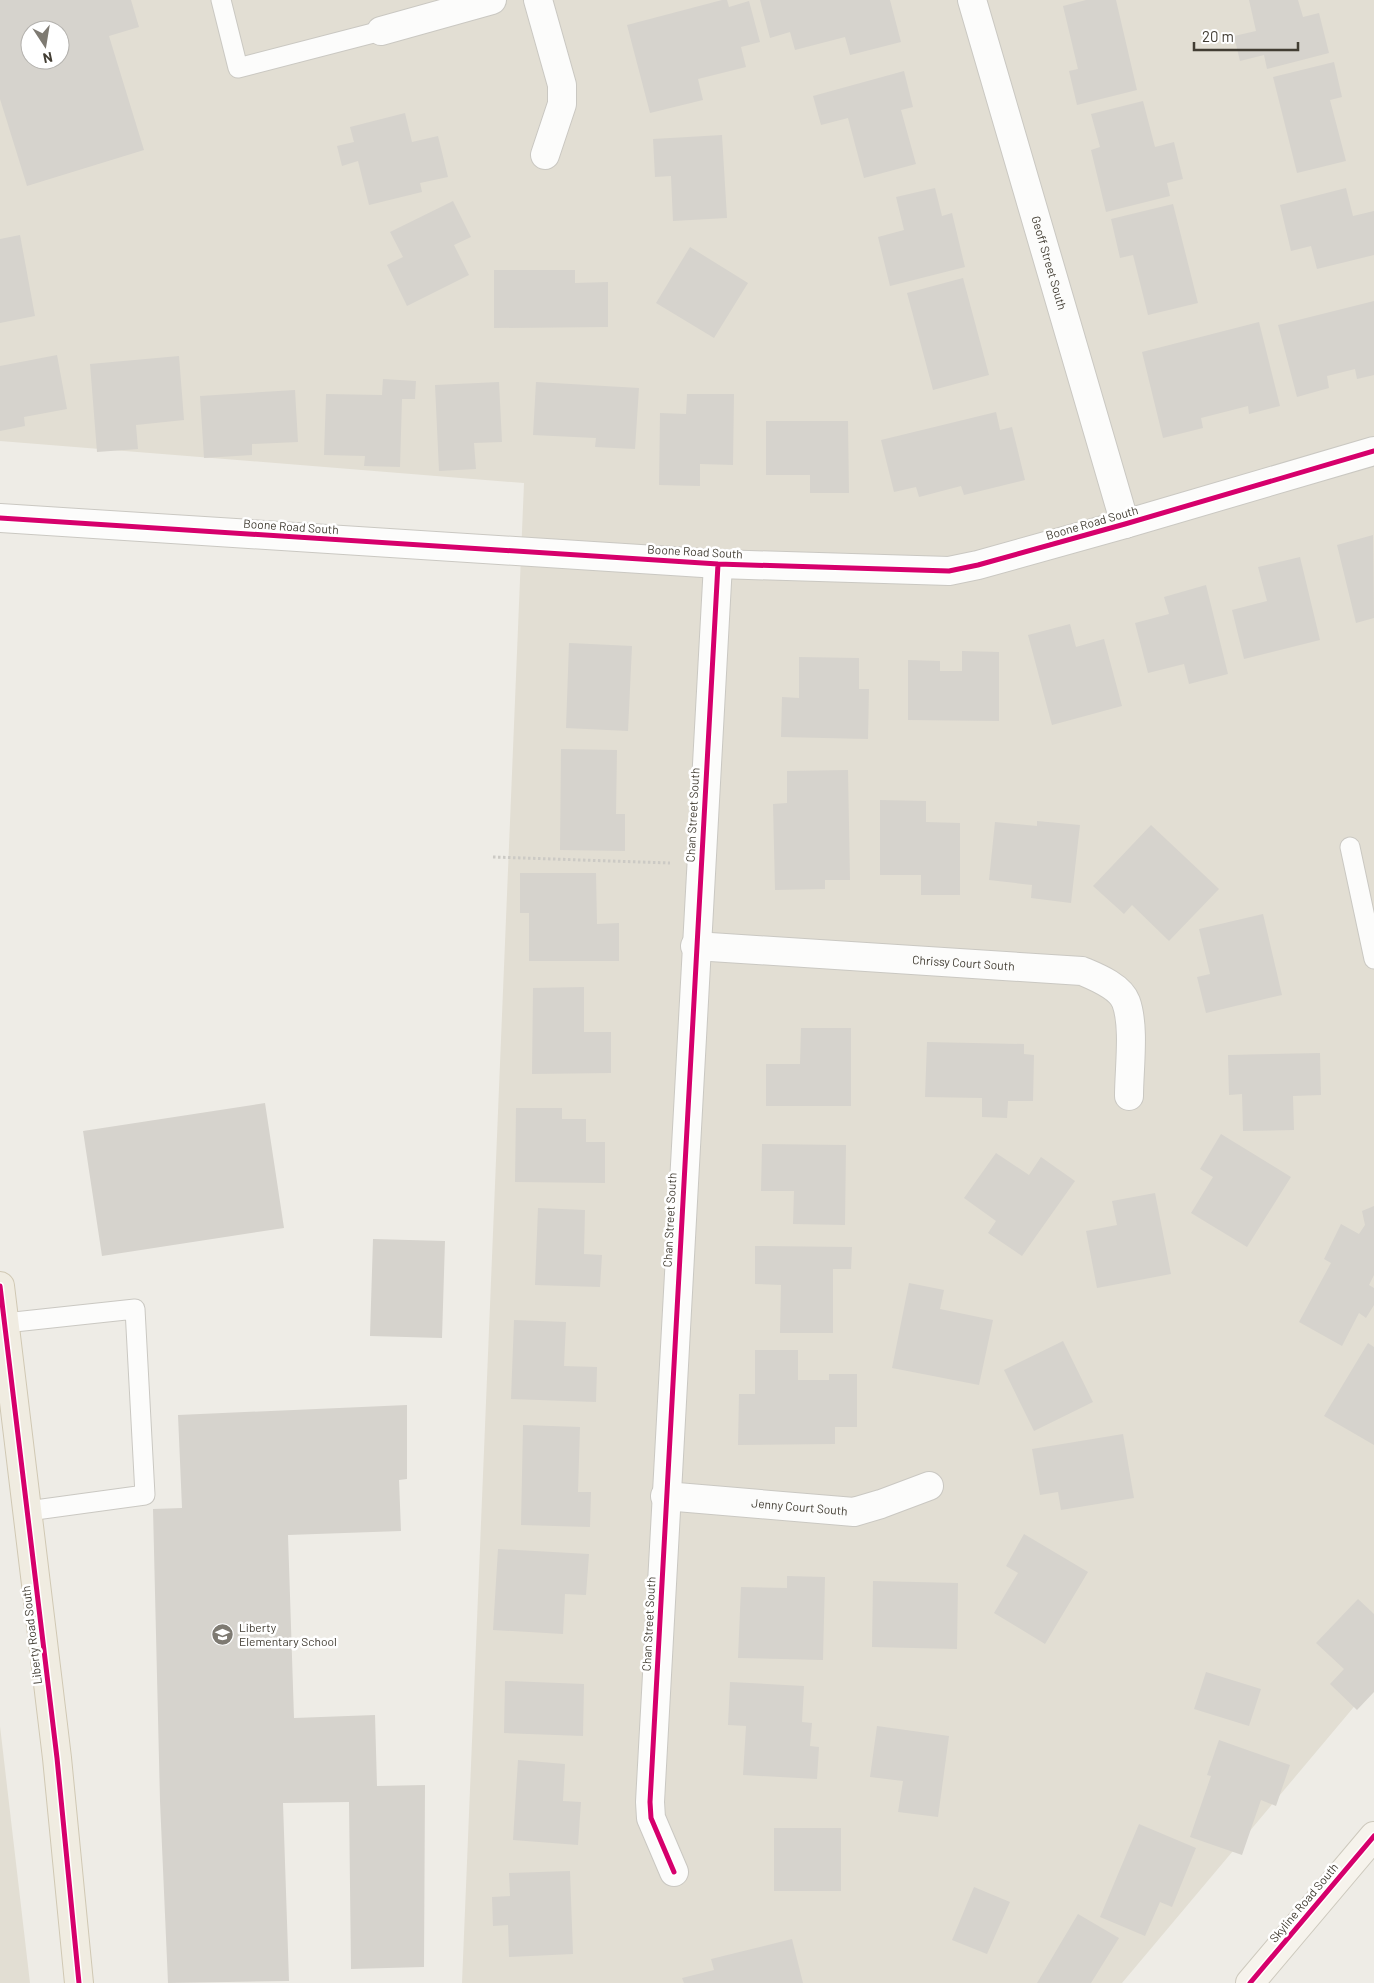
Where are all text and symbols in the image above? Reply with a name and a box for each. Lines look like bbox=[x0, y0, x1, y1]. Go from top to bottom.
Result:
north arrow bbox=[20, 20, 70, 70]
scale bar bbox=[1194, 20, 1298, 52]
text: 20 m bbox=[1202, 27, 1234, 45]
text: N bbox=[41, 49, 54, 67]
street label: Geoff Street South bbox=[1029, 214, 1070, 311]
street label: Boone Road South bbox=[1044, 502, 1140, 542]
street label: Boone Road South bbox=[243, 516, 339, 536]
street label: Boone Road South bbox=[647, 542, 743, 560]
street label: Chan Street South bbox=[683, 767, 701, 863]
street label: Chrissy Court South bbox=[912, 952, 1015, 973]
street label: Chan Street South bbox=[660, 1172, 678, 1268]
street label: Jenny Court South bbox=[751, 1495, 848, 1517]
street label: Chan Street South bbox=[639, 1576, 657, 1672]
street label: Liberty Road South bbox=[18, 1585, 44, 1685]
place label: Liberty Elementary School bbox=[239, 1620, 337, 1648]
school or university icon: Liberty Elementary School bbox=[211, 1623, 235, 1647]
street label: Skyline Road South bbox=[1266, 1860, 1341, 1945]

